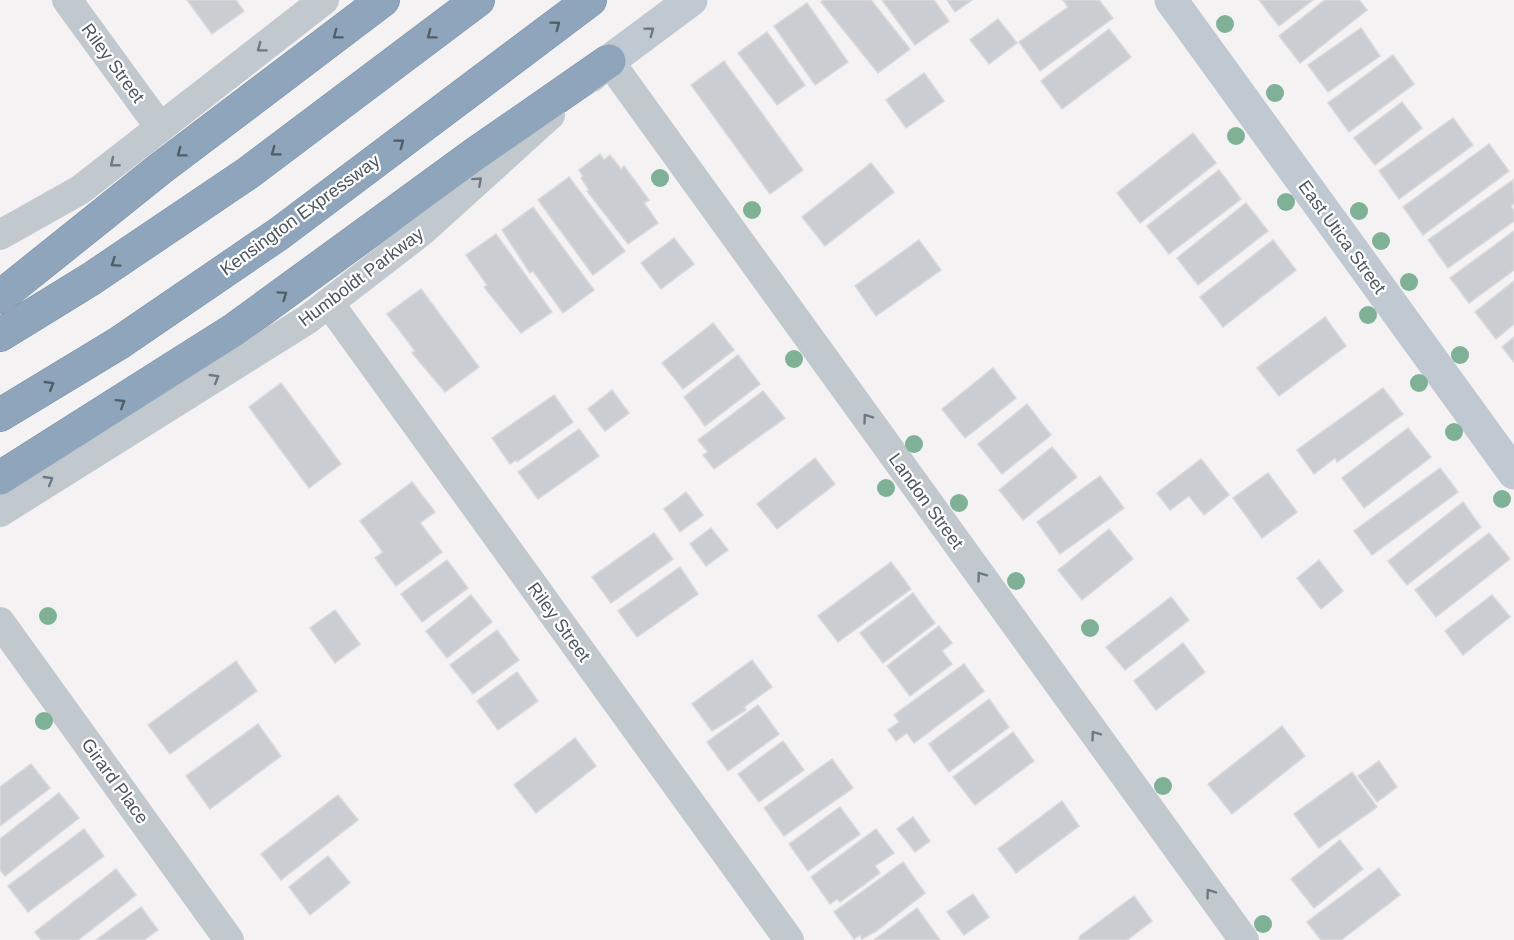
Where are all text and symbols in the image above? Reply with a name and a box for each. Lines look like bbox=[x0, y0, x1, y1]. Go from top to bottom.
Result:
street label: Riley Street bbox=[78, 19, 148, 107]
one-way arrow bbox=[549, 22, 560, 33]
one-way arrow bbox=[643, 27, 654, 38]
one-way arrow bbox=[332, 28, 343, 39]
one-way arrow bbox=[426, 28, 437, 39]
one-way arrow bbox=[256, 41, 267, 52]
one-way arrow bbox=[393, 139, 404, 150]
one-way arrow bbox=[271, 145, 282, 156]
one-way arrow bbox=[177, 146, 188, 157]
street label: Kensington Expressway bbox=[216, 150, 384, 280]
one-way arrow bbox=[110, 155, 121, 166]
street label: East Utica Street bbox=[1294, 176, 1390, 298]
one-way arrow bbox=[472, 177, 482, 188]
street label: Humboldt Parkway bbox=[295, 224, 427, 330]
one-way arrow bbox=[110, 256, 121, 267]
one-way arrow bbox=[277, 291, 288, 302]
one-way arrow bbox=[209, 374, 219, 386]
one-way arrow bbox=[44, 380, 54, 392]
one-way arrow bbox=[115, 399, 125, 411]
one-way arrow bbox=[863, 414, 874, 425]
street label: Landon Street bbox=[885, 449, 967, 553]
one-way arrow bbox=[43, 475, 53, 487]
one-way arrow bbox=[977, 572, 988, 583]
street label: Riley Street bbox=[524, 578, 594, 666]
one-way arrow bbox=[1092, 730, 1103, 741]
street label: Girard Place bbox=[78, 735, 152, 827]
one-way arrow bbox=[1206, 888, 1217, 899]

